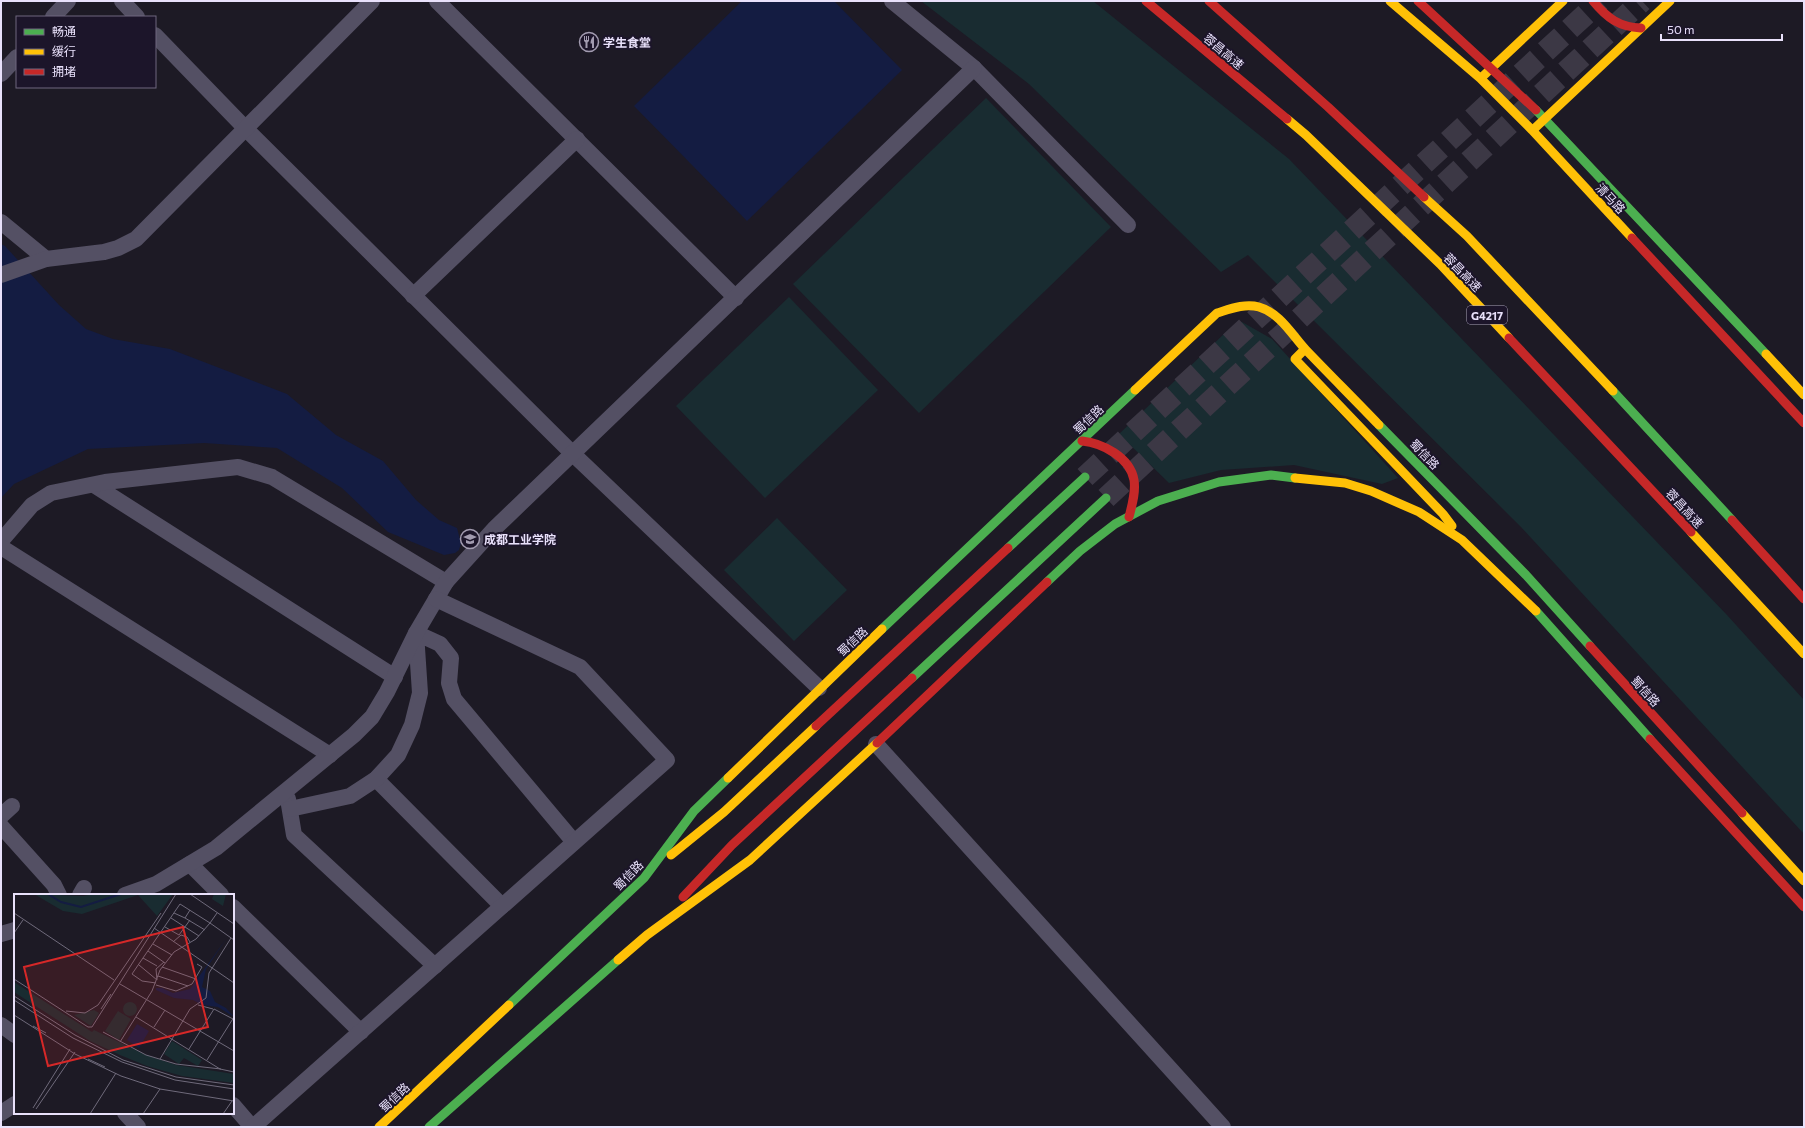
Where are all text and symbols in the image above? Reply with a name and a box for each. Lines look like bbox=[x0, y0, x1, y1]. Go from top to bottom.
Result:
legend bbox=[16, 16, 156, 88]
scale bar bbox=[1661, 16, 1782, 42]
text: 50 m bbox=[1667, 22, 1695, 36]
text: 畅通 bbox=[52, 24, 76, 38]
street label: 蓉昌高速 bbox=[1201, 30, 1247, 72]
restaurant icon: 学生食堂 bbox=[578, 31, 600, 53]
place label: 学生食堂 bbox=[603, 35, 651, 49]
text: 缓行 bbox=[52, 44, 76, 58]
text: 拥堵 bbox=[52, 64, 76, 78]
street label: 清马路 bbox=[1594, 180, 1628, 216]
street label: 蓉昌高速 bbox=[1441, 250, 1485, 294]
road number: G4217 bbox=[1467, 306, 1507, 324]
street label: 蜀信路 bbox=[1070, 402, 1106, 436]
street label: 蜀信路 bbox=[1407, 436, 1443, 472]
street label: 蓉昌高速 bbox=[1664, 486, 1706, 530]
school or university icon: 成都工业学院 bbox=[459, 528, 481, 550]
place label: 成都工业学院 bbox=[484, 532, 556, 546]
street label: 蜀信路 bbox=[834, 624, 870, 658]
street label: 蜀信路 bbox=[1629, 673, 1663, 709]
street label: 蜀信路 bbox=[610, 857, 646, 893]
inset map bbox=[14, 894, 234, 1114]
street label: 蜀信路 bbox=[376, 1080, 412, 1114]

